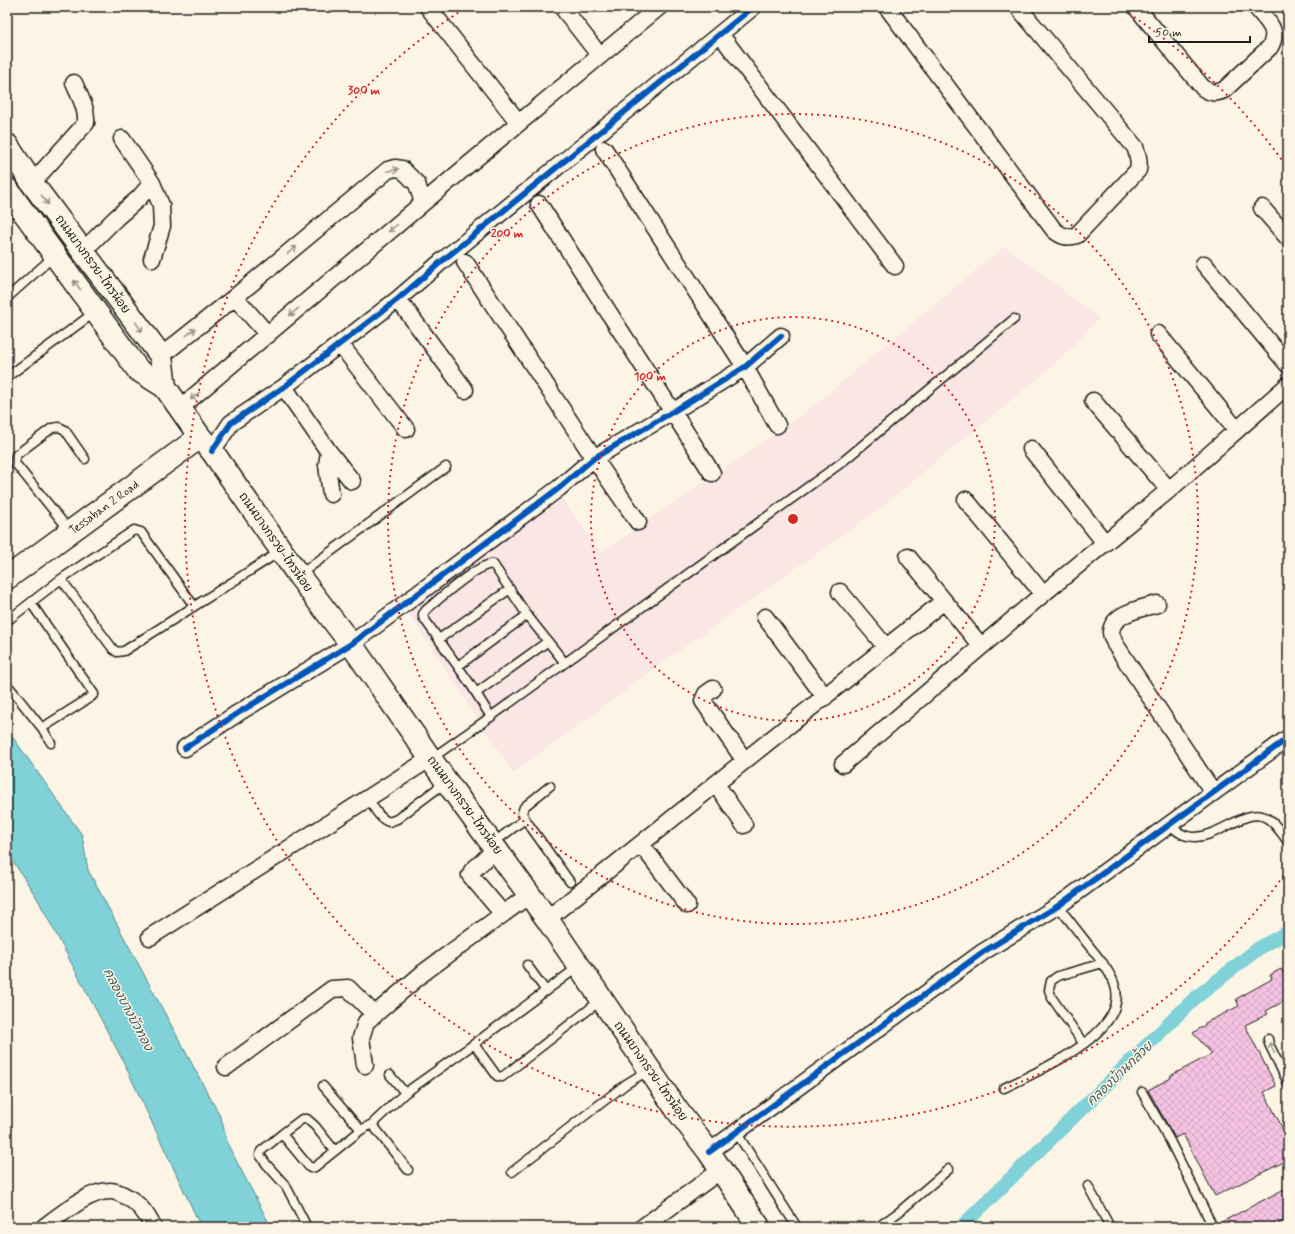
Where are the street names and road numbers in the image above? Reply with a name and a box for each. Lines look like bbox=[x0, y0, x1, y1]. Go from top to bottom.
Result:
street label: ถนนบางกรวย-ไทรน้อย bbox=[51, 211, 134, 317]
street label: Tessaban 2 Road bbox=[66, 477, 143, 539]
street label: ถนนบางกรวย-ไทรน้อย bbox=[235, 489, 317, 596]
street label: ถนนบางกรวย-ไทรน้อย bbox=[423, 752, 506, 858]
street label: ถนนบางกรวย-ไทรน้อย bbox=[610, 1018, 692, 1125]

